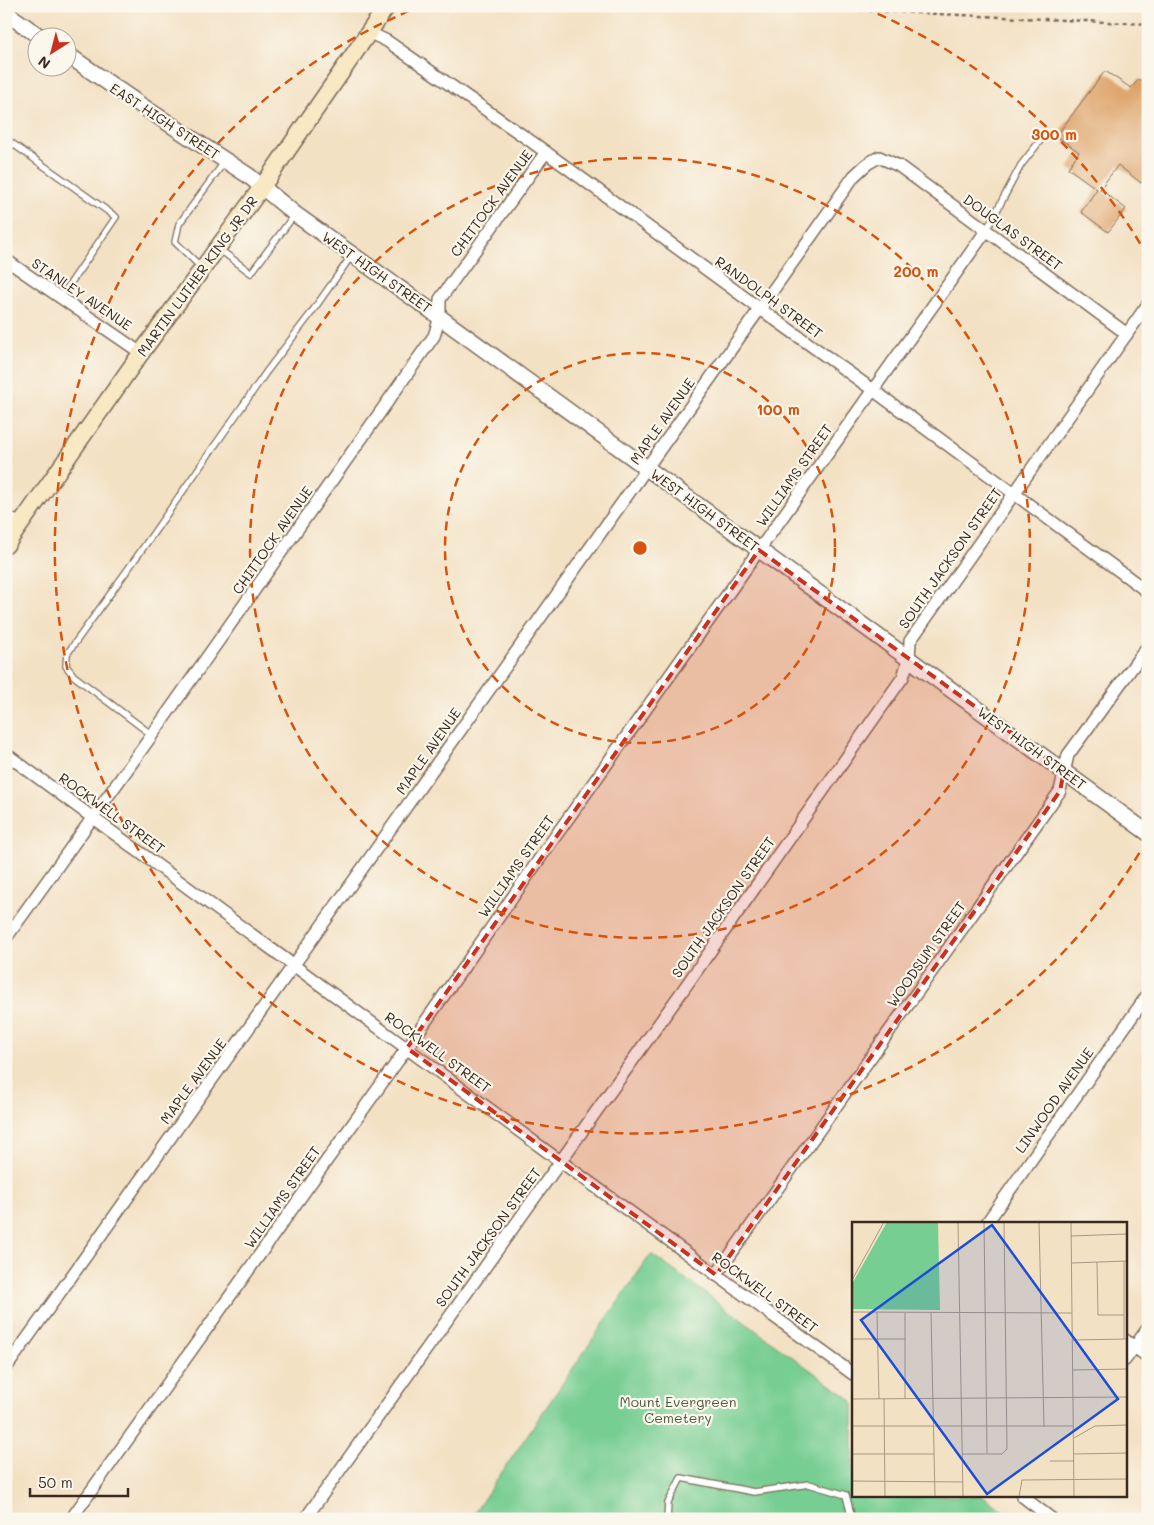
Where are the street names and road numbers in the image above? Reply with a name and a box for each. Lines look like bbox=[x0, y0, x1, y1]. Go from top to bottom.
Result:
street label: EAST HIGH STREET bbox=[106, 78, 224, 164]
street label: CHITTOCK AVENUE bbox=[446, 146, 536, 260]
street label: DOUGLAS STREET bbox=[960, 190, 1067, 275]
street label: MARTIN LUTHER KING JR DR bbox=[132, 192, 262, 360]
street label: WEST HIGH STREET bbox=[318, 227, 436, 317]
street label: RANDOLPH STREET bbox=[711, 252, 827, 343]
street label: STANLEY AVENUE bbox=[28, 253, 136, 335]
street label: MAPLE AVENUE bbox=[625, 374, 699, 468]
street label: WILLIAMS STREET bbox=[752, 420, 837, 530]
street label: WEST HIGH STREET bbox=[647, 464, 763, 556]
street label: CHITTOCK AVENUE bbox=[227, 482, 317, 598]
street label: SOUTH JACKSON STREET bbox=[894, 484, 1006, 632]
street label: WEST HIGH STREET bbox=[974, 702, 1090, 794]
street label: MAPLE AVENUE bbox=[391, 704, 465, 798]
street label: ROCKWELL STREET bbox=[55, 768, 169, 858]
street label: WILLIAMS STREET bbox=[474, 811, 559, 921]
street label: SOUTH JACKSON STREET bbox=[667, 833, 779, 981]
street label: WOODSUM STREET bbox=[882, 897, 970, 1011]
street label: ROCKWELL STREET bbox=[381, 1007, 495, 1097]
street label: MAPLE AVENUE bbox=[155, 1034, 231, 1128]
street label: LINWOOD AVENUE bbox=[1010, 1043, 1098, 1157]
street label: WILLIAMS STREET bbox=[240, 1142, 325, 1252]
street label: SOUTH JACKSON STREET bbox=[431, 1163, 545, 1310]
street label: ROCKWELL STREET bbox=[708, 1247, 822, 1337]

